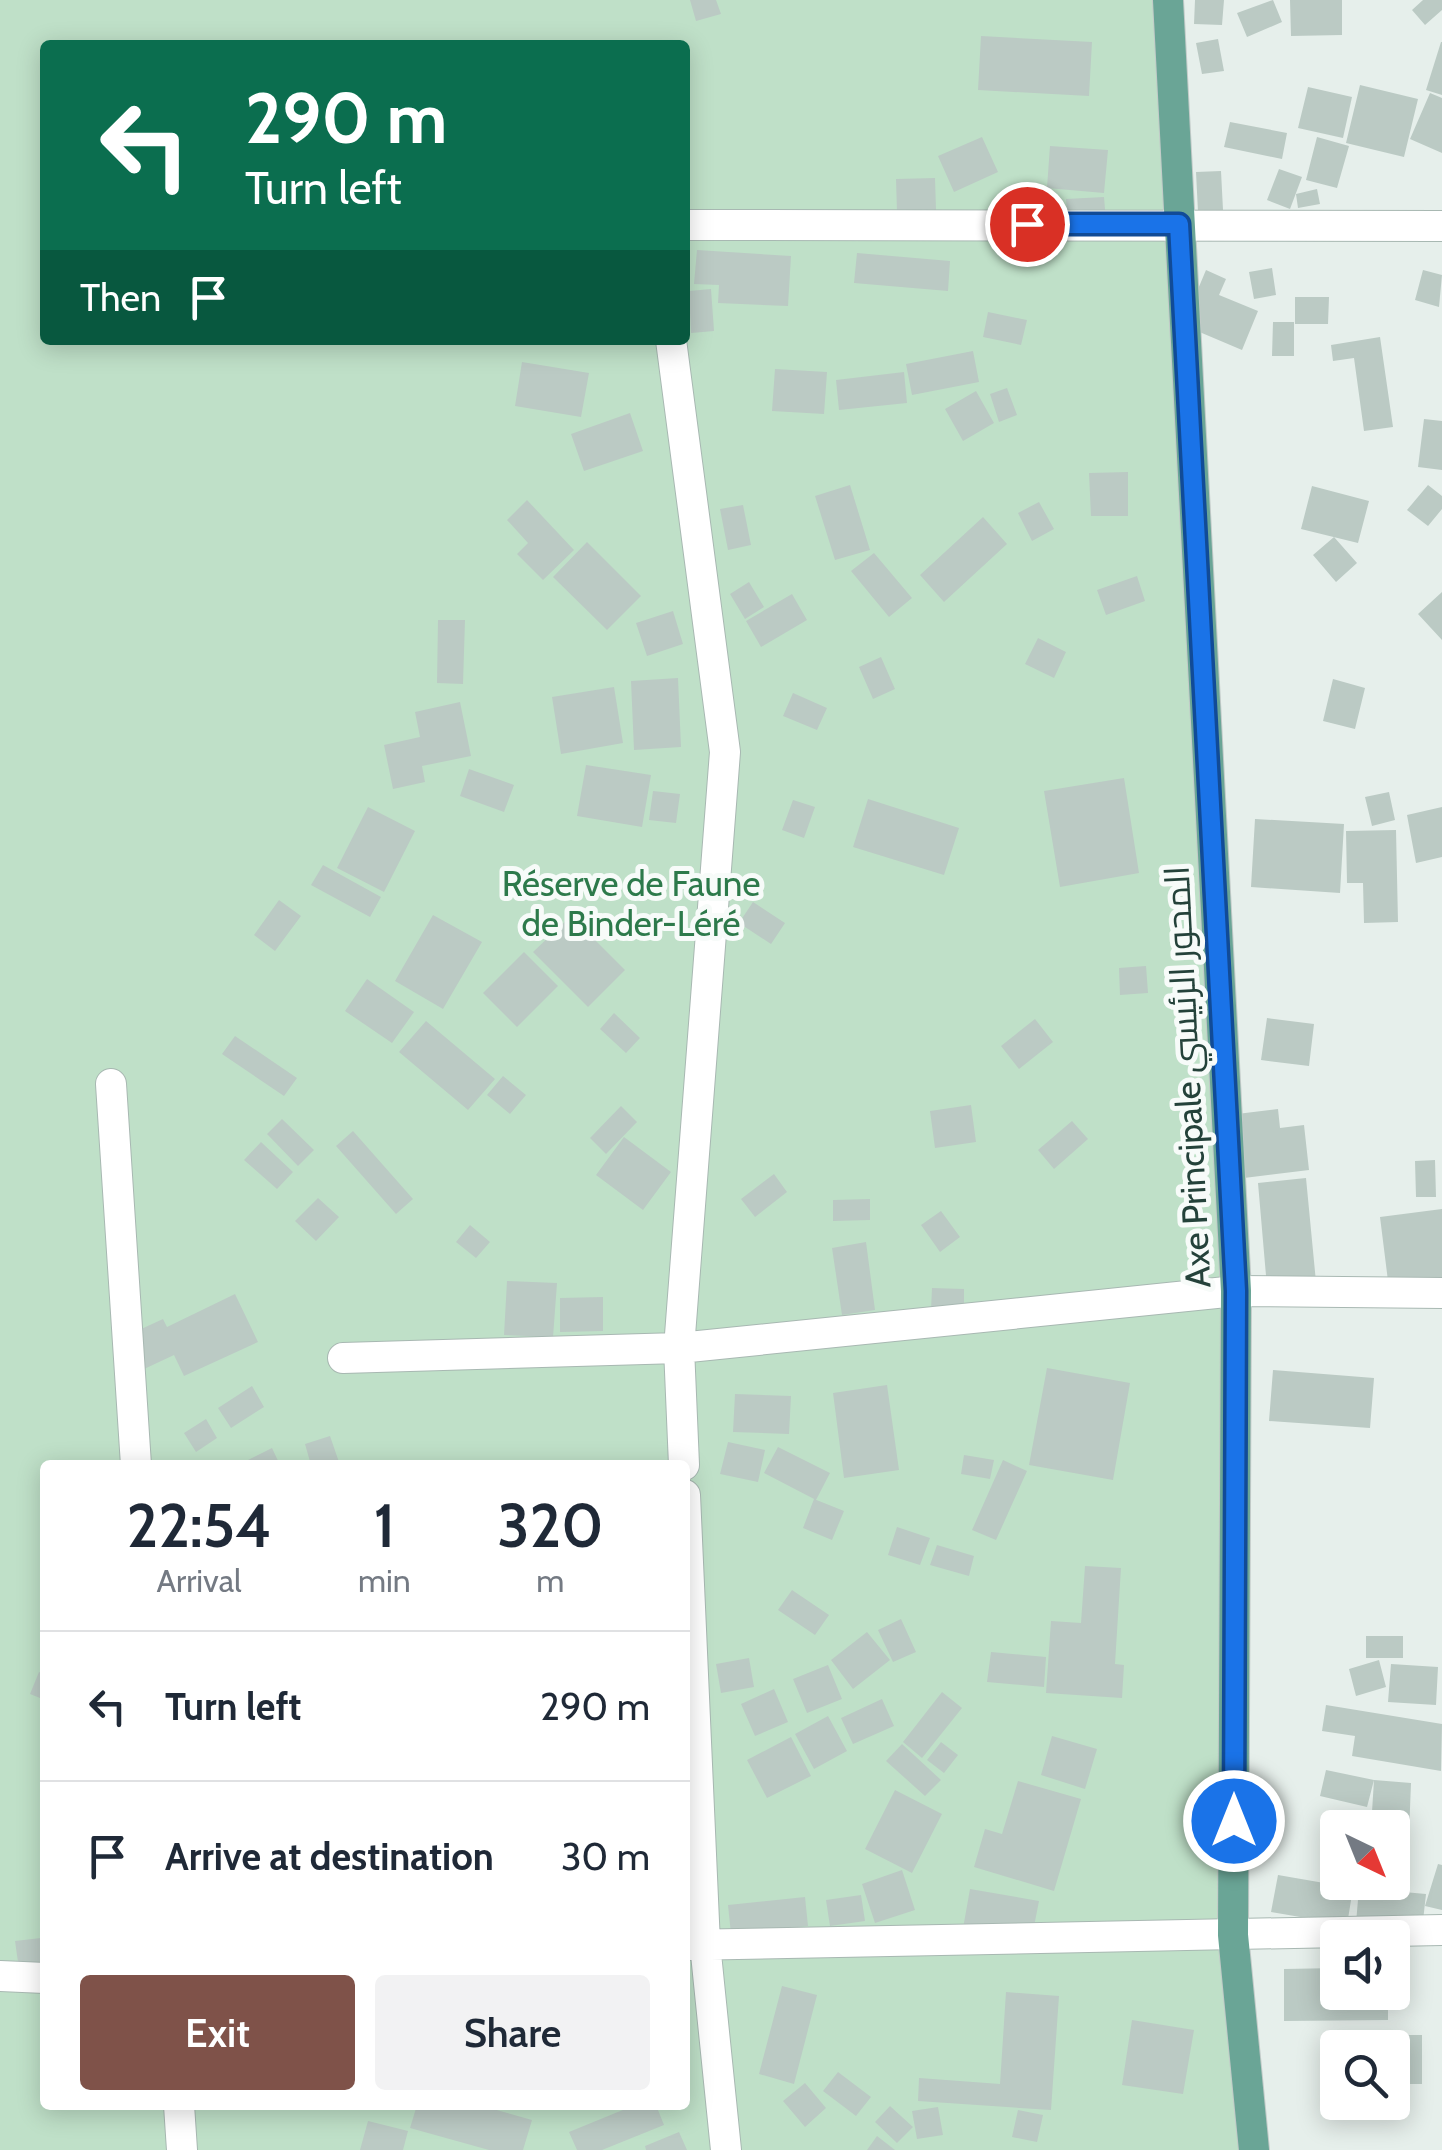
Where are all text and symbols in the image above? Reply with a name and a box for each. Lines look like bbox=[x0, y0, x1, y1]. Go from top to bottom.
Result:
text: 290 m bbox=[245, 75, 447, 161]
icon: left bbox=[80, 80, 210, 210]
text: Turn left bbox=[245, 161, 402, 215]
pin bbox=[985, 182, 1070, 267]
icon: arrive bbox=[1000, 197, 1055, 252]
icon: arrive bbox=[181, 270, 236, 325]
text: Then bbox=[80, 274, 161, 321]
park label: Réserve de Faune de Binder-Léré bbox=[502, 862, 760, 945]
street label: Axe Principale المحور الرئيسي bbox=[1154, 865, 1225, 1289]
text: 22:54 bbox=[127, 1489, 271, 1562]
text: 1 bbox=[374, 1489, 395, 1562]
text: 320 bbox=[497, 1489, 603, 1562]
text: Arrival bbox=[156, 1561, 242, 1600]
text: min bbox=[358, 1561, 411, 1600]
text: m bbox=[536, 1561, 564, 1600]
icon: left bbox=[80, 1679, 135, 1734]
text: Turn left bbox=[165, 1683, 301, 1730]
text: 290 m bbox=[540, 1683, 650, 1730]
position arrow bbox=[1182, 1769, 1286, 1873]
north arrow bbox=[1320, 1810, 1410, 1900]
map controls bbox=[1320, 1810, 1410, 2120]
icon: arrive bbox=[80, 1829, 135, 1884]
text: Arrive at destination bbox=[165, 1833, 494, 1880]
text: 30 m bbox=[561, 1833, 650, 1880]
button: sound bbox=[1320, 1920, 1410, 2010]
button: Exit bbox=[80, 1975, 355, 2090]
button: Share bbox=[375, 1975, 650, 2090]
button: search bbox=[1320, 2030, 1410, 2120]

